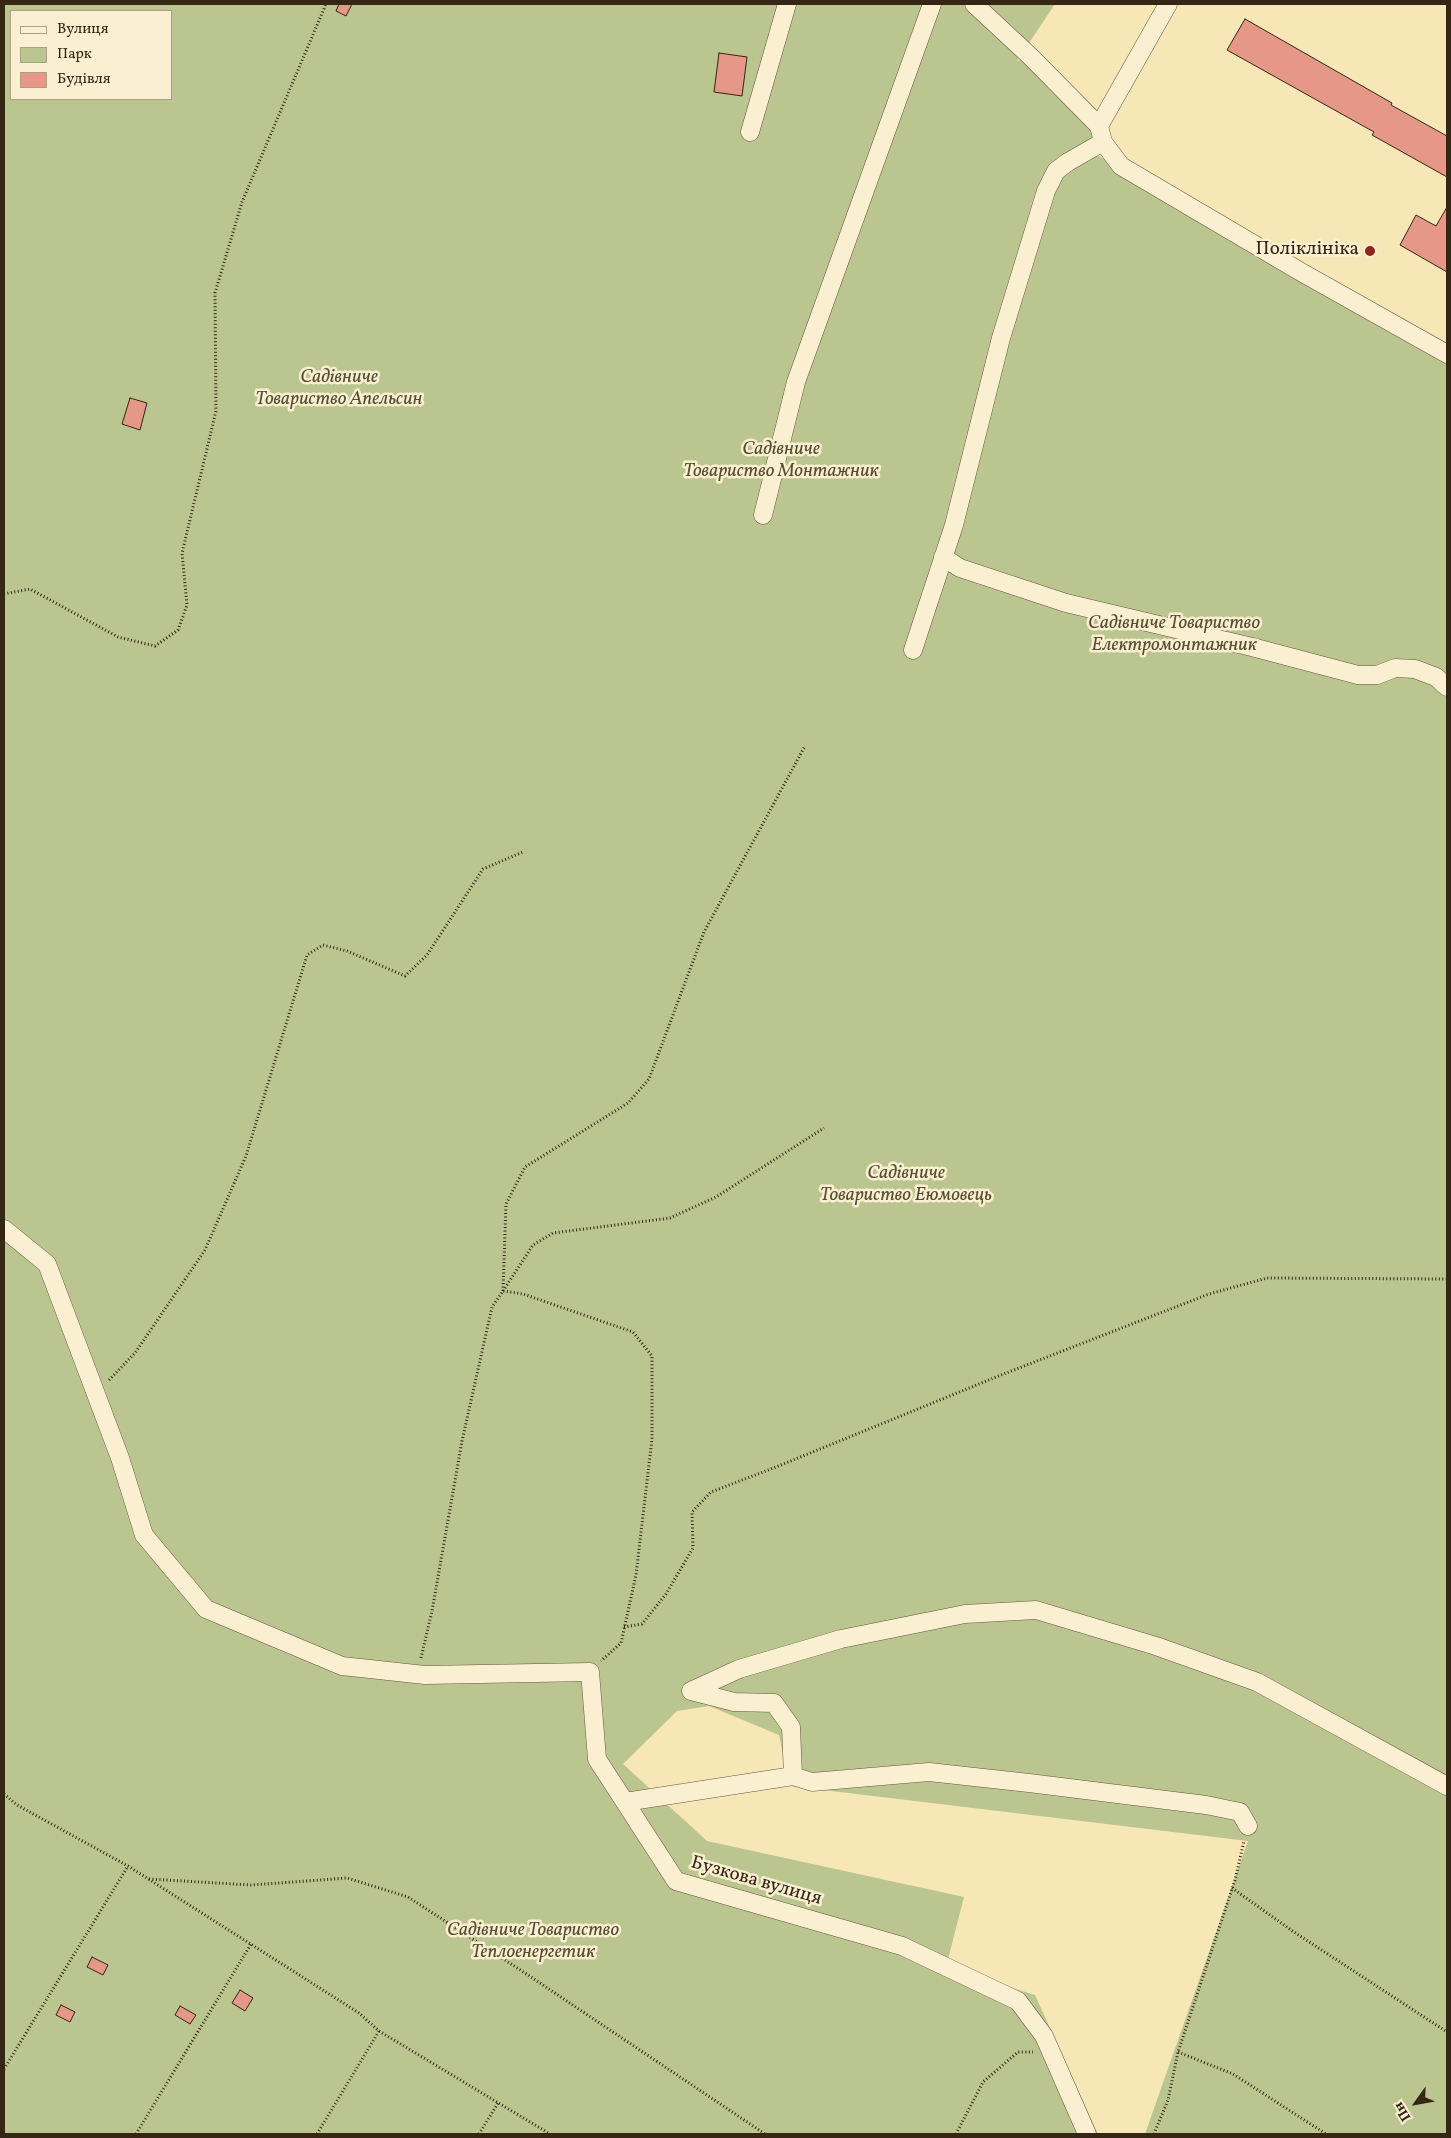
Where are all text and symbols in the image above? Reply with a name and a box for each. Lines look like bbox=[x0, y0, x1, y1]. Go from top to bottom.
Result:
legend bbox=[10, 10, 172, 100]
text: Вулиця bbox=[57, 19, 108, 40]
text: Парк bbox=[57, 44, 92, 65]
text: Будівля bbox=[57, 69, 111, 90]
place label: Поліклініка bbox=[1256, 240, 1359, 262]
marker: Поліклініка bbox=[1363, 244, 1377, 258]
park label: Садівниче Товариство Апельсин bbox=[255, 368, 423, 412]
park label: Садівниче Товариство Монтажник bbox=[684, 440, 878, 484]
park label: Садівниче Товариство Електромонтажник bbox=[1088, 614, 1260, 658]
park label: Садівниче Товариство Еюмовець bbox=[820, 1164, 992, 1208]
street label: Бузкова вулиця bbox=[688, 1852, 824, 1912]
park label: Садівниче Товариство Теплоенергетик bbox=[447, 1921, 619, 1965]
north arrow bbox=[1391, 2078, 1441, 2128]
text: Пн bbox=[1390, 2098, 1416, 2125]

